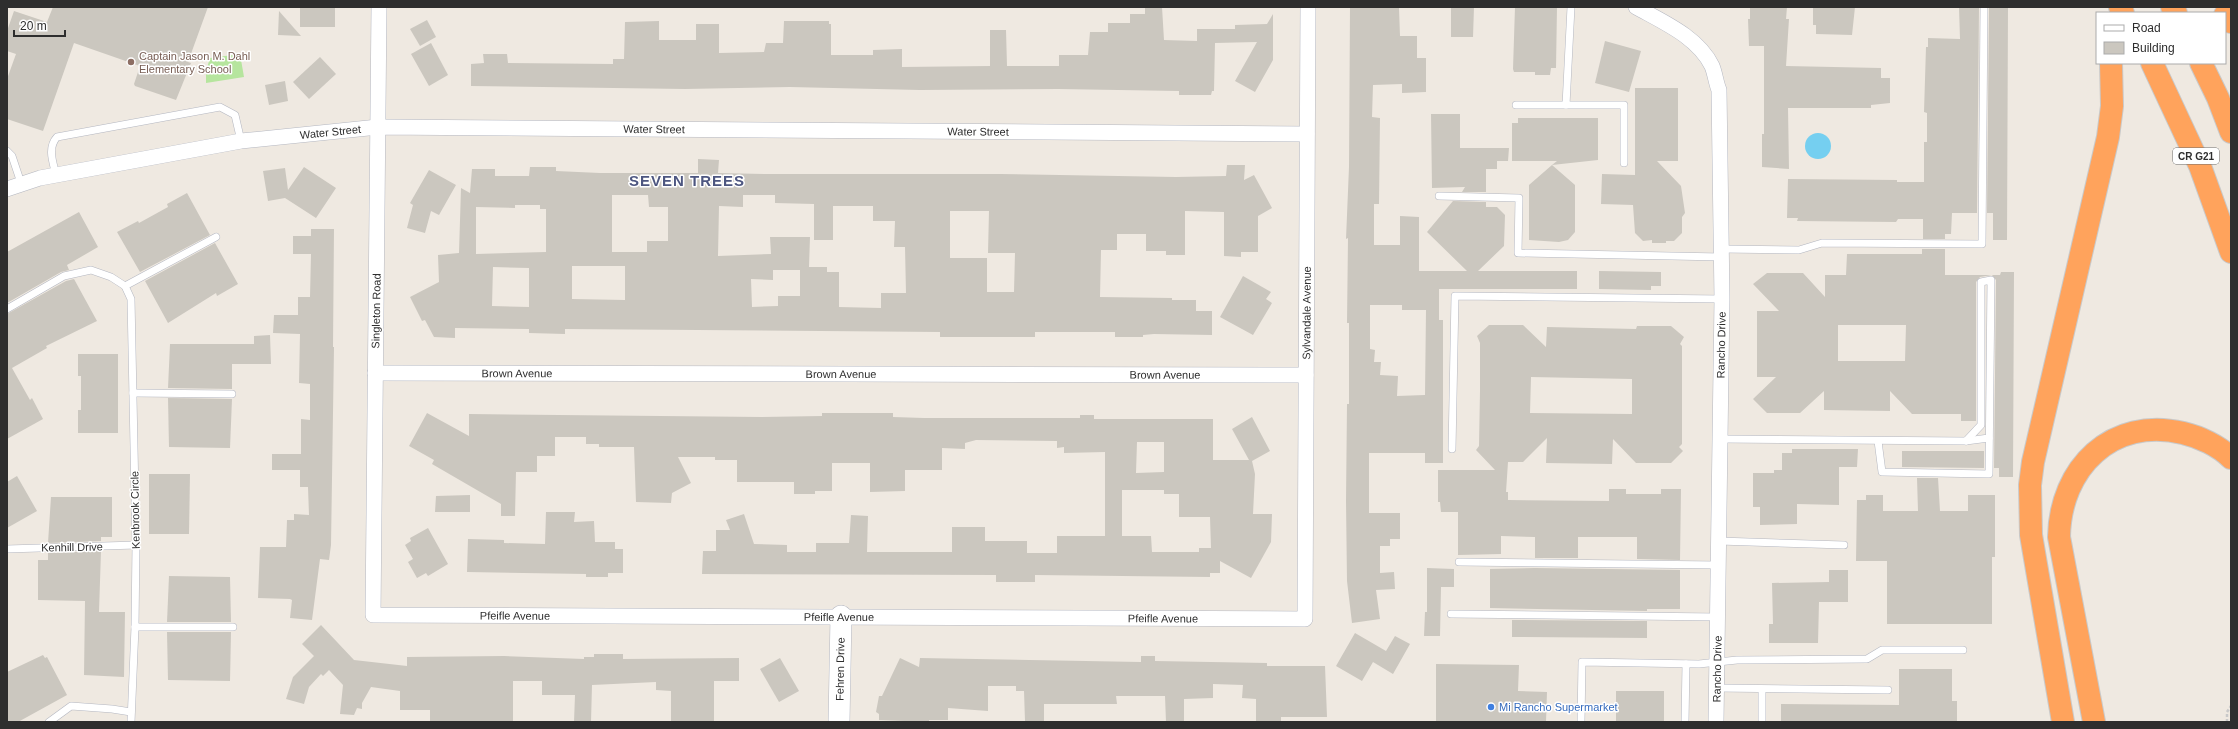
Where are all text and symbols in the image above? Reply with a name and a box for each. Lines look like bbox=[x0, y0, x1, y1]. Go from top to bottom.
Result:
scale bar bbox=[14, 12, 65, 38]
legend bbox=[2096, 12, 2226, 64]
text: 20 m bbox=[20, 19, 47, 33]
text: Road bbox=[2132, 21, 2161, 35]
text: Building bbox=[2132, 41, 2175, 55]
place label: Captain Jason M. Dahl Elementary School bbox=[139, 50, 250, 75]
marker: Captain Jason M. Dahl Elementary School bbox=[126, 57, 136, 67]
street label: Water Street bbox=[299, 123, 362, 141]
street label: Water Street bbox=[623, 123, 685, 135]
street label: Water Street bbox=[947, 125, 1009, 138]
road number: CR G21 bbox=[2173, 148, 2219, 164]
district label: SEVEN TREES bbox=[629, 172, 745, 189]
street label: Sylvandale Avenue bbox=[1300, 266, 1313, 360]
street label: Singleton Road bbox=[369, 273, 383, 349]
street label: Rancho Drive bbox=[1714, 312, 1728, 378]
street label: Brown Avenue bbox=[482, 367, 552, 379]
street label: Brown Avenue bbox=[806, 368, 876, 380]
street label: Brown Avenue bbox=[1130, 369, 1200, 381]
street label: Kenbrook Circle bbox=[128, 471, 142, 549]
street label: Kenhill Drive bbox=[41, 540, 103, 554]
street label: Pfeifle Avenue bbox=[480, 609, 550, 622]
street label: Pfeifle Avenue bbox=[804, 611, 874, 623]
street label: Pfeifle Avenue bbox=[1128, 612, 1198, 625]
street label: Rancho Drive bbox=[1710, 636, 1724, 702]
street label: Fehren Drive bbox=[833, 637, 847, 701]
place label: Mi Rancho Supermarket bbox=[1499, 701, 1618, 713]
marker: Mi Rancho Supermarket bbox=[1486, 702, 1496, 712]

